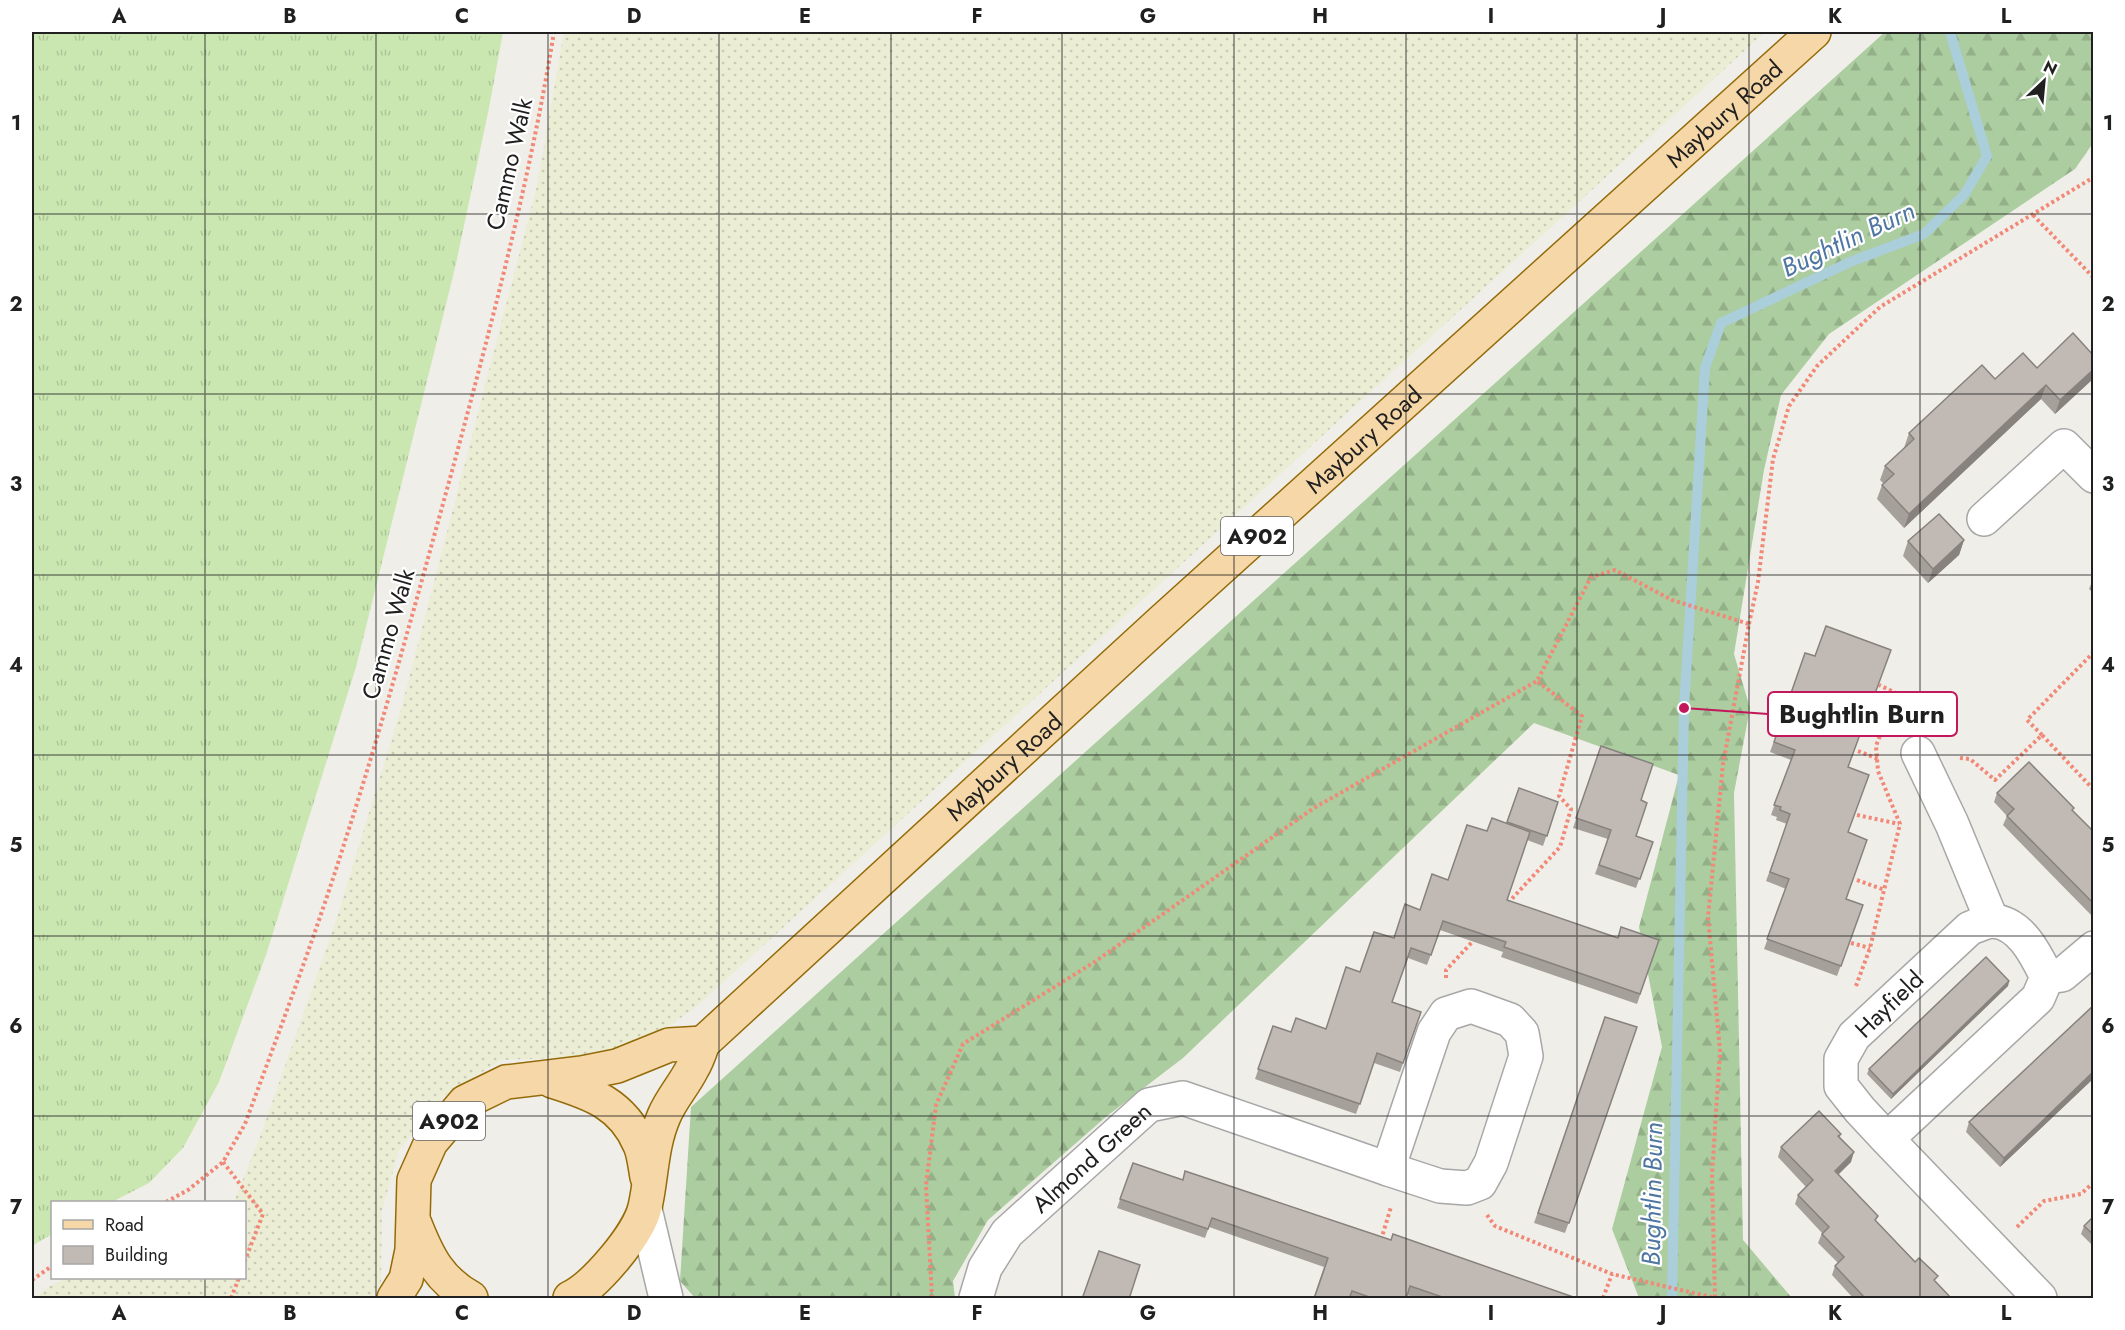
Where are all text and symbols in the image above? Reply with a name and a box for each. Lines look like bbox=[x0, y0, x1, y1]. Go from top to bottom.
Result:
text: A bbox=[111, 2, 127, 31]
text: B bbox=[283, 2, 297, 31]
text: C bbox=[455, 2, 469, 31]
text: D bbox=[627, 2, 641, 31]
text: E bbox=[799, 2, 811, 31]
text: F bbox=[971, 2, 983, 31]
text: G bbox=[1140, 2, 1156, 31]
text: H bbox=[1312, 2, 1328, 31]
text: I bbox=[1488, 2, 1494, 31]
text: J bbox=[1656, 2, 1666, 31]
text: K bbox=[1828, 2, 1842, 31]
text: L bbox=[2001, 2, 2012, 31]
street label: Maybury Road bbox=[1658, 51, 1790, 175]
north arrow bbox=[2014, 51, 2074, 111]
text: N bbox=[2040, 55, 2061, 81]
street label: Cammo Walk bbox=[477, 94, 541, 234]
text: 1 bbox=[11, 109, 21, 138]
text: 1 bbox=[2103, 109, 2113, 138]
water label: Bughtlin Burn bbox=[1775, 191, 1921, 287]
text: 2 bbox=[9, 290, 23, 319]
text: 2 bbox=[2101, 290, 2115, 319]
street label: Maybury Road bbox=[1297, 377, 1429, 501]
text: 3 bbox=[10, 470, 22, 499]
text: 3 bbox=[2102, 470, 2114, 499]
road number: A902 bbox=[1221, 517, 1293, 555]
street label: Cammo Walk bbox=[353, 564, 424, 704]
text: 4 bbox=[9, 651, 23, 680]
text: 4 bbox=[2101, 651, 2115, 680]
callout: Bughtlin Burn bbox=[1768, 692, 1957, 736]
text: Bughtlin Burn bbox=[1779, 695, 1945, 733]
street label: Maybury Road bbox=[938, 704, 1070, 829]
text: 5 bbox=[10, 831, 23, 860]
text: 5 bbox=[2102, 831, 2115, 860]
street label: Hayfield bbox=[1847, 962, 1931, 1046]
text: 6 bbox=[9, 1012, 23, 1041]
text: 6 bbox=[2101, 1012, 2115, 1041]
street label: Almond Green bbox=[1024, 1094, 1159, 1221]
road number: A902 bbox=[413, 1102, 485, 1140]
water label: Bughtlin Burn bbox=[1632, 1122, 1672, 1266]
text: 7 bbox=[10, 1193, 23, 1222]
text: 7 bbox=[2102, 1193, 2115, 1222]
legend bbox=[51, 1201, 246, 1279]
text: Road bbox=[105, 1212, 144, 1238]
text: Building bbox=[105, 1242, 168, 1268]
text: A bbox=[111, 1299, 127, 1328]
text: B bbox=[283, 1299, 297, 1328]
text: C bbox=[455, 1299, 469, 1328]
text: D bbox=[627, 1299, 641, 1328]
text: E bbox=[799, 1299, 811, 1328]
text: F bbox=[971, 1299, 983, 1328]
text: G bbox=[1140, 1299, 1156, 1328]
text: H bbox=[1312, 1299, 1328, 1328]
text: I bbox=[1488, 1299, 1494, 1328]
text: J bbox=[1656, 1299, 1666, 1328]
text: K bbox=[1828, 1299, 1842, 1328]
text: L bbox=[2001, 1299, 2012, 1328]

